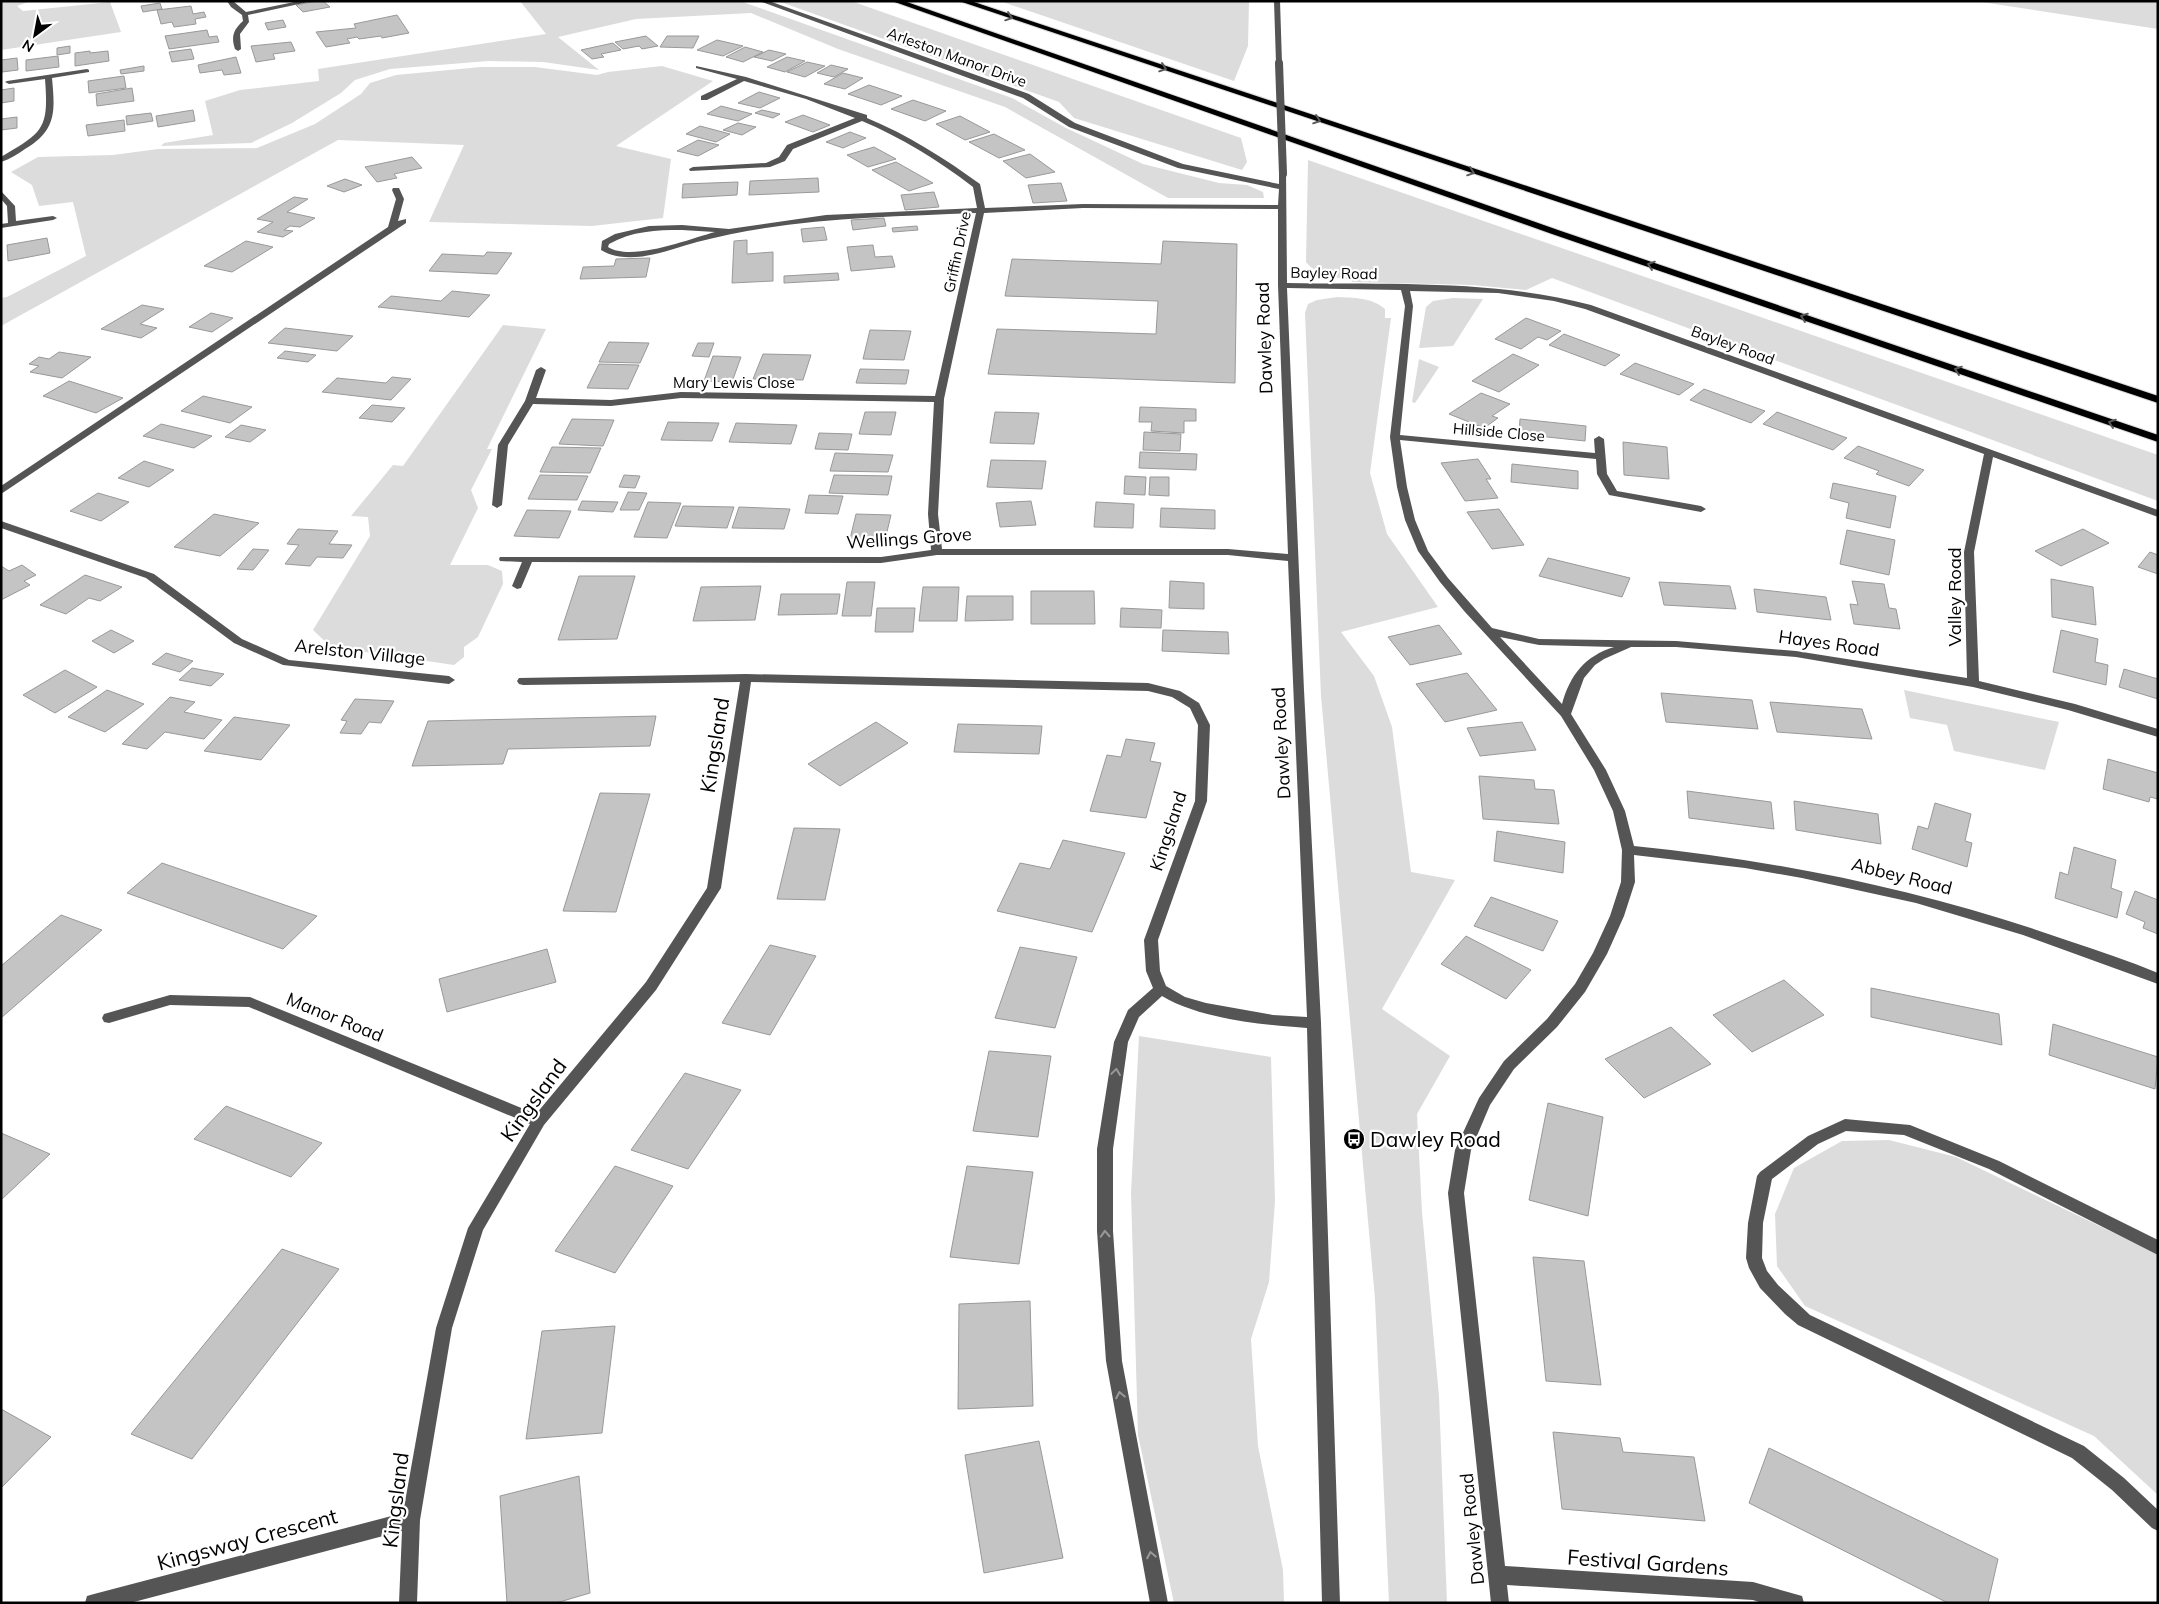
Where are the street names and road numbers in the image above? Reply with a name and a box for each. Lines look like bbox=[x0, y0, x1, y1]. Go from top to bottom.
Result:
street label: Arleston Manor Drive bbox=[885, 23, 1029, 91]
street label: Griffin Drive bbox=[939, 210, 975, 294]
street label: Bayley Road bbox=[1290, 263, 1378, 283]
street label: Dawley Road bbox=[1251, 282, 1277, 394]
street label: Bayley Road bbox=[1689, 321, 1777, 369]
street label: Mary Lewis Close bbox=[673, 373, 795, 392]
street label: Hillside Close bbox=[1452, 419, 1546, 445]
street label: Wellings Grove bbox=[846, 522, 972, 554]
street label: Valley Road bbox=[1943, 548, 1966, 646]
street label: Hayes Road bbox=[1777, 625, 1881, 661]
street label: Arelston Village bbox=[294, 634, 426, 670]
street label: Dawley Road bbox=[1267, 686, 1295, 800]
street label: Kingsland bbox=[694, 695, 734, 795]
street label: Kingsland bbox=[1144, 788, 1192, 874]
street label: Abbey Road bbox=[1849, 852, 1955, 900]
street label: Manor Road bbox=[283, 987, 387, 1047]
street label: Kingsland bbox=[494, 1053, 572, 1147]
street label: Kingsland bbox=[376, 1451, 414, 1549]
street label: Dawley Road bbox=[1455, 1472, 1489, 1586]
street label: Kingsway Crescent bbox=[154, 1502, 340, 1576]
street label: Festival Gardens bbox=[1566, 1543, 1730, 1581]

